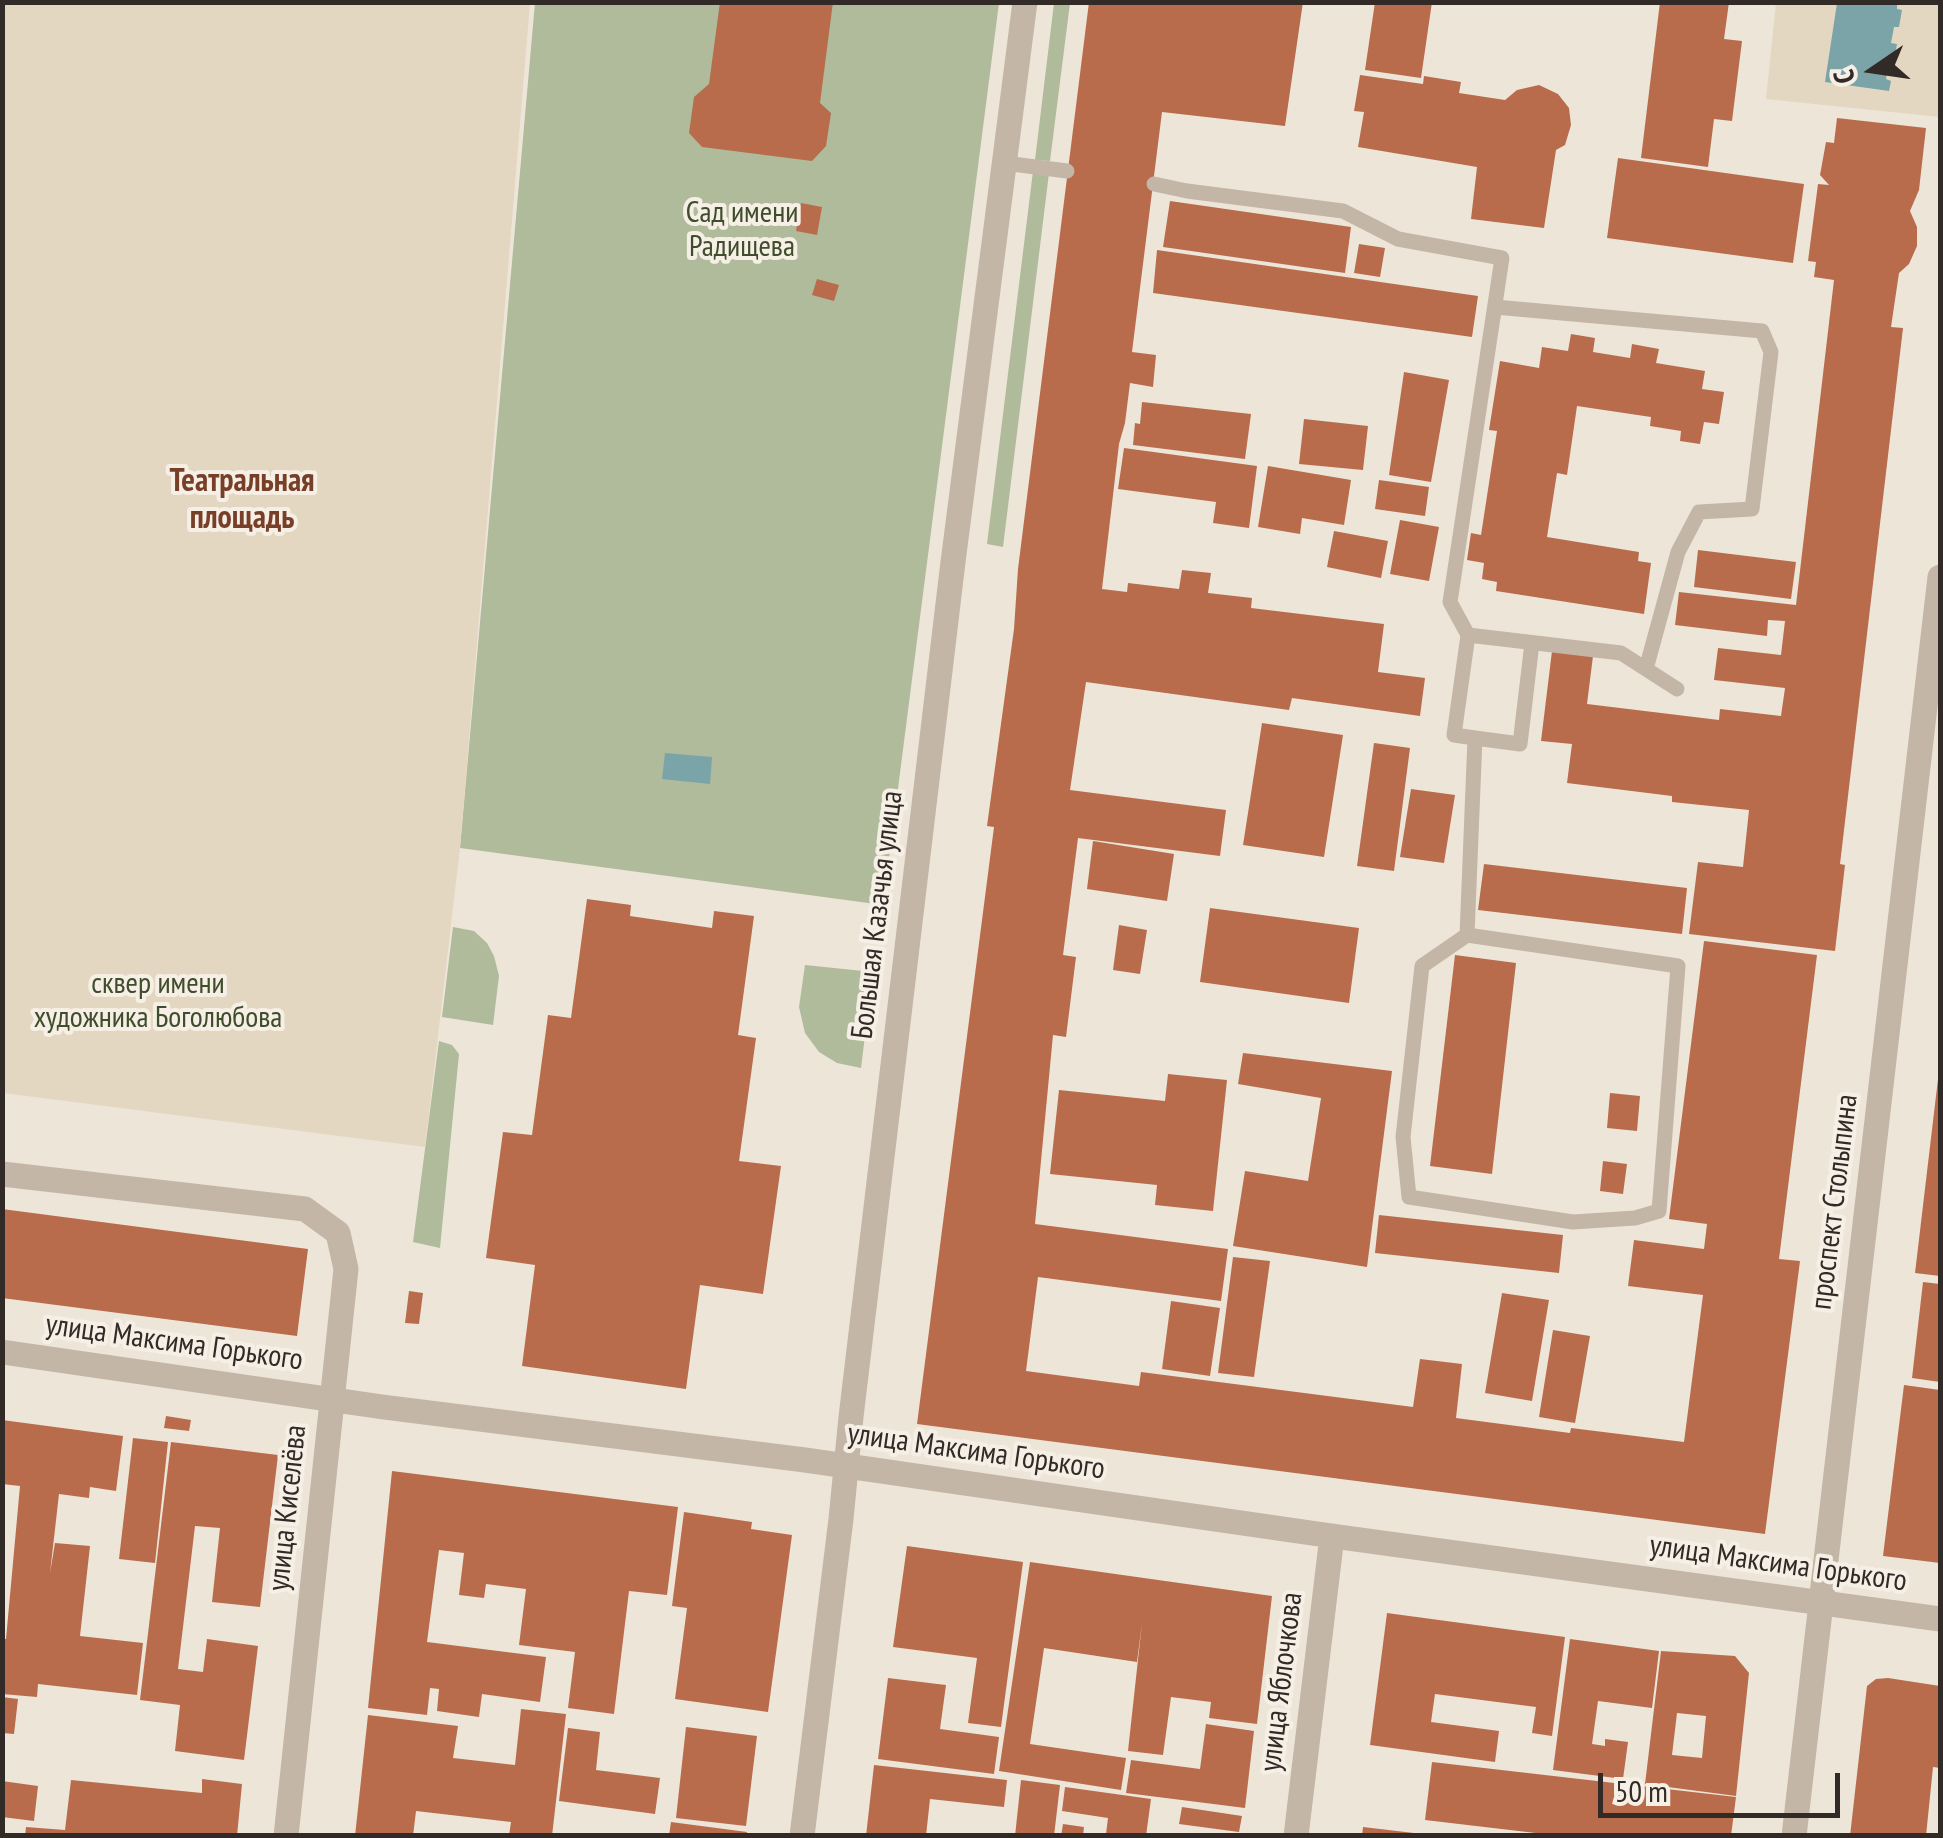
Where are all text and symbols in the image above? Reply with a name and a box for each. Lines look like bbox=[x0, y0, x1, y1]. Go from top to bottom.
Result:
north arrow bbox=[1823, 20, 1923, 120]
text: С bbox=[1824, 66, 1863, 87]
park label: Сад имени Радищева bbox=[686, 195, 798, 266]
district label: Театральная площадь bbox=[169, 463, 315, 538]
street label: Большая Казачья улица bbox=[845, 789, 911, 1041]
park label: сквер имени художника Боголюбова bbox=[34, 966, 282, 1036]
street label: проспект Столыпина bbox=[1804, 1092, 1866, 1312]
street label: улица Максима Горького bbox=[43, 1307, 305, 1379]
street label: улица Максима Горького bbox=[845, 1416, 1107, 1488]
street label: улица Киселёва bbox=[261, 1423, 315, 1593]
street label: улица Максима Горького bbox=[1647, 1528, 1909, 1600]
street label: улица Яблочкова bbox=[1253, 1590, 1311, 1774]
scale bar bbox=[1603, 1753, 1846, 1815]
text: 50 m bbox=[1615, 1771, 1668, 1810]

